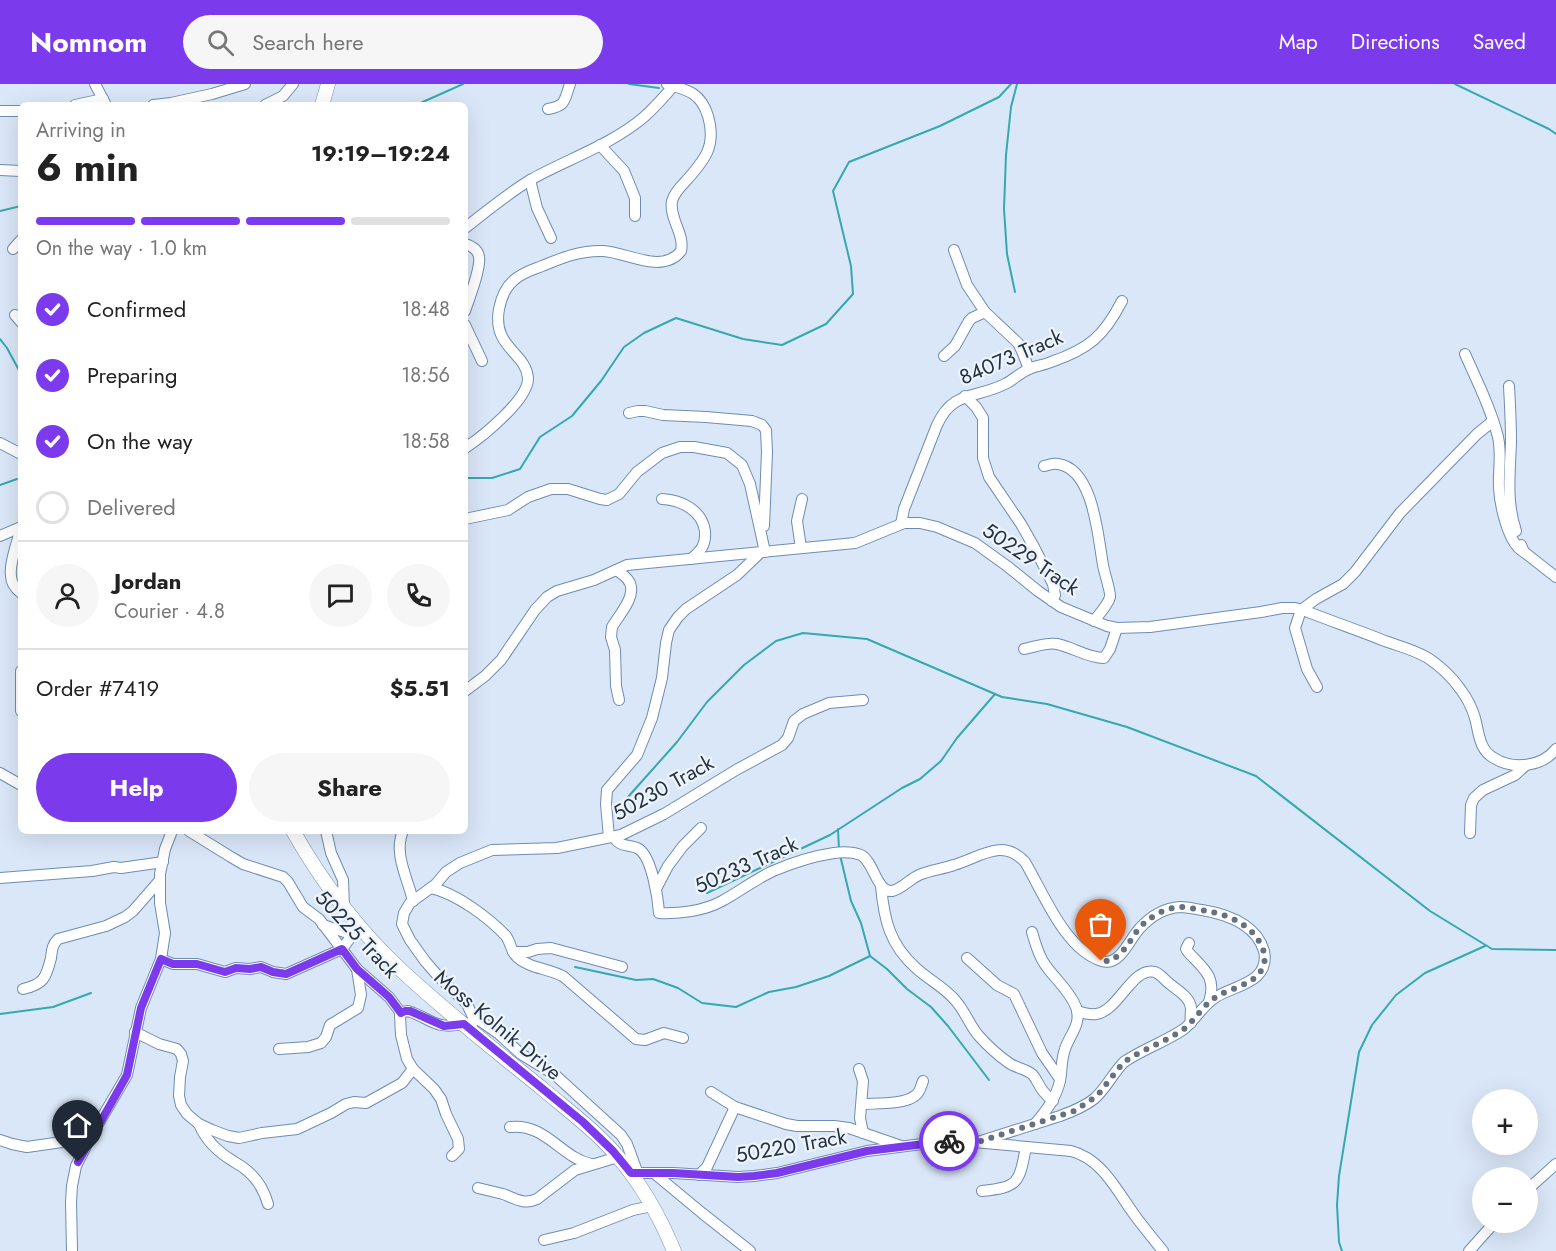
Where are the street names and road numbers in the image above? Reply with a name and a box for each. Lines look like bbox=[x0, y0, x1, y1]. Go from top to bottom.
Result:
street label: 84073 Track bbox=[955, 321, 1068, 392]
street label: 50229 Track bbox=[976, 515, 1086, 603]
street label: 50230 Track bbox=[607, 748, 720, 828]
street label: 50233 Track bbox=[690, 829, 803, 901]
street label: 50225 Track bbox=[308, 883, 406, 985]
street label: Moss Kolnik Drive bbox=[428, 963, 568, 1087]
street label: 50220 Track bbox=[733, 1121, 849, 1170]

